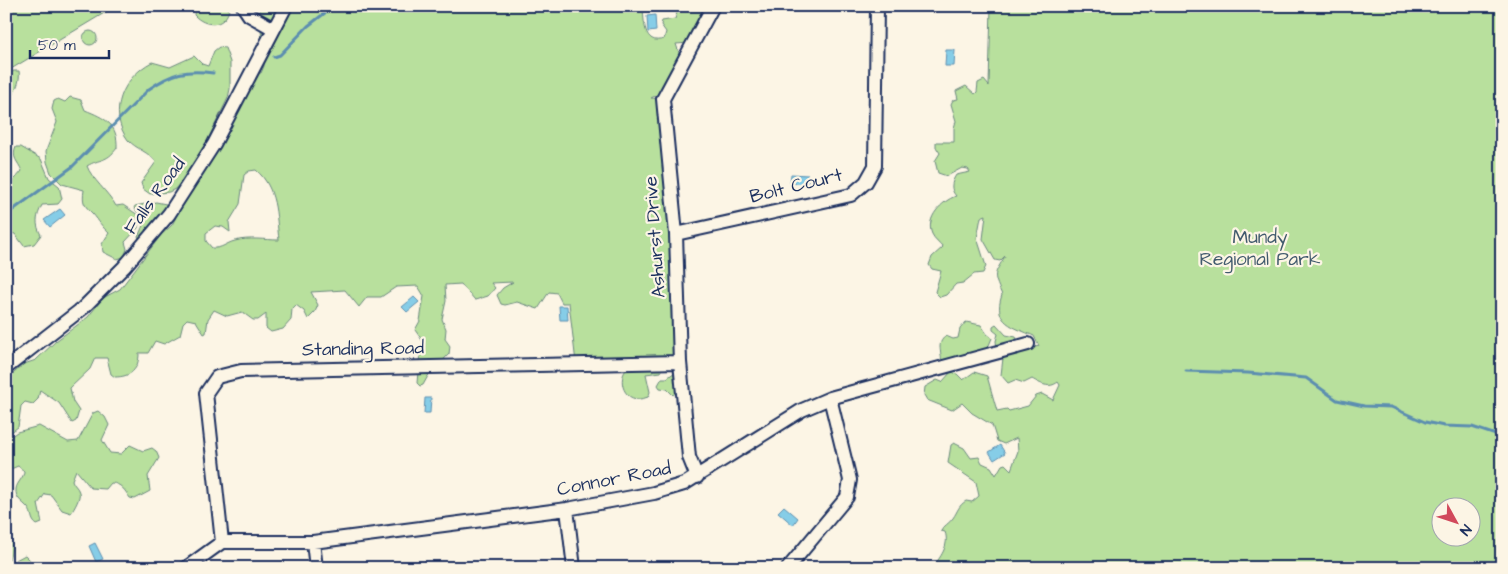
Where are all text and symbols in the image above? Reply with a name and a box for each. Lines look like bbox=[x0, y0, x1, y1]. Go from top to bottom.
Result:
scale bar bbox=[30, 28, 109, 60]
text: 50 m bbox=[38, 35, 76, 56]
street label: Falls Road bbox=[118, 152, 192, 240]
street label: Bolt Court bbox=[747, 161, 845, 211]
street label: Ashurst Drive bbox=[637, 175, 673, 299]
park label: Mundy Regional Park bbox=[1200, 224, 1321, 274]
street label: Standing Road bbox=[302, 334, 425, 365]
street label: Connor Road bbox=[555, 455, 674, 503]
north arrow bbox=[1430, 496, 1480, 546]
text: N bbox=[1455, 520, 1476, 540]

